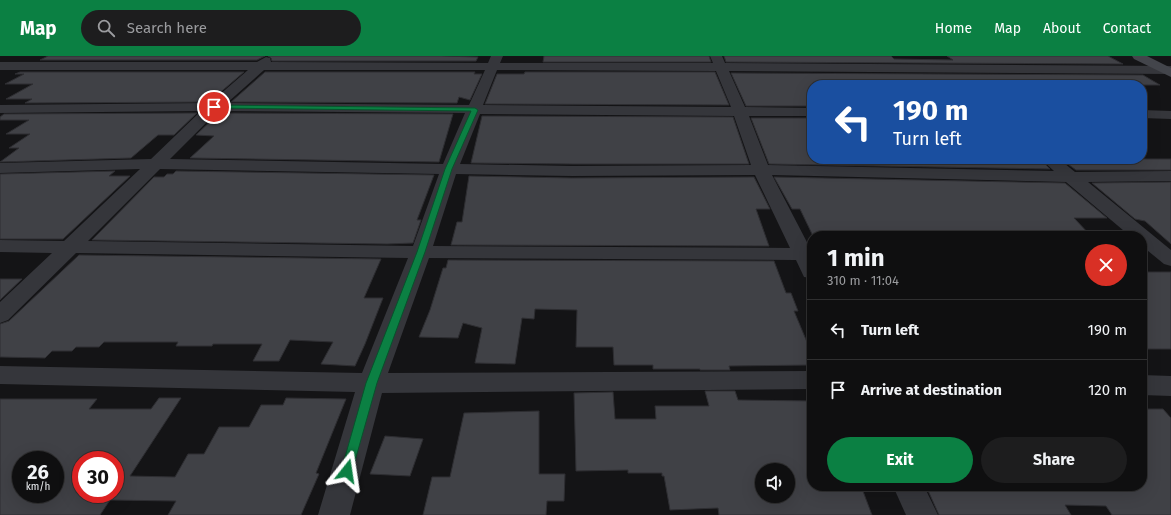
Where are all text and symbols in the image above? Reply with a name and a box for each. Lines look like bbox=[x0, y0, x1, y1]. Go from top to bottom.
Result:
search box bbox=[81, 10, 361, 46]
text: Map bbox=[20, 17, 57, 40]
icon: search bbox=[95, 17, 117, 39]
text: Search here bbox=[127, 19, 207, 37]
text: Home bbox=[935, 20, 972, 37]
text: Map bbox=[994, 20, 1021, 37]
text: About bbox=[1043, 20, 1081, 37]
text: Contact bbox=[1103, 20, 1151, 37]
pin bbox=[197, 90, 231, 124]
text: 190 m bbox=[893, 94, 968, 127]
icon: arrive bbox=[203, 96, 225, 118]
icon: left bbox=[827, 96, 879, 148]
text: Turn left bbox=[893, 128, 962, 150]
text: 1 min bbox=[827, 244, 885, 272]
button: close bbox=[1085, 244, 1127, 286]
text: 310 m · 11:04 bbox=[827, 273, 899, 288]
icon: left bbox=[827, 319, 849, 341]
text: Turn left bbox=[861, 321, 919, 339]
text: 190 m bbox=[1087, 321, 1127, 339]
icon: arrive bbox=[827, 379, 849, 401]
text: Arrive at destination bbox=[861, 381, 1002, 399]
text: 120 m bbox=[1088, 381, 1127, 399]
button: Exit bbox=[827, 437, 973, 483]
button: Share bbox=[981, 437, 1127, 483]
position arrow bbox=[326, 450, 368, 492]
speed limit sign: 30 bbox=[72, 451, 124, 503]
text: 26 bbox=[27, 460, 49, 484]
map controls bbox=[755, 463, 795, 503]
button: sound bbox=[755, 463, 795, 503]
text: km/h bbox=[26, 481, 50, 493]

